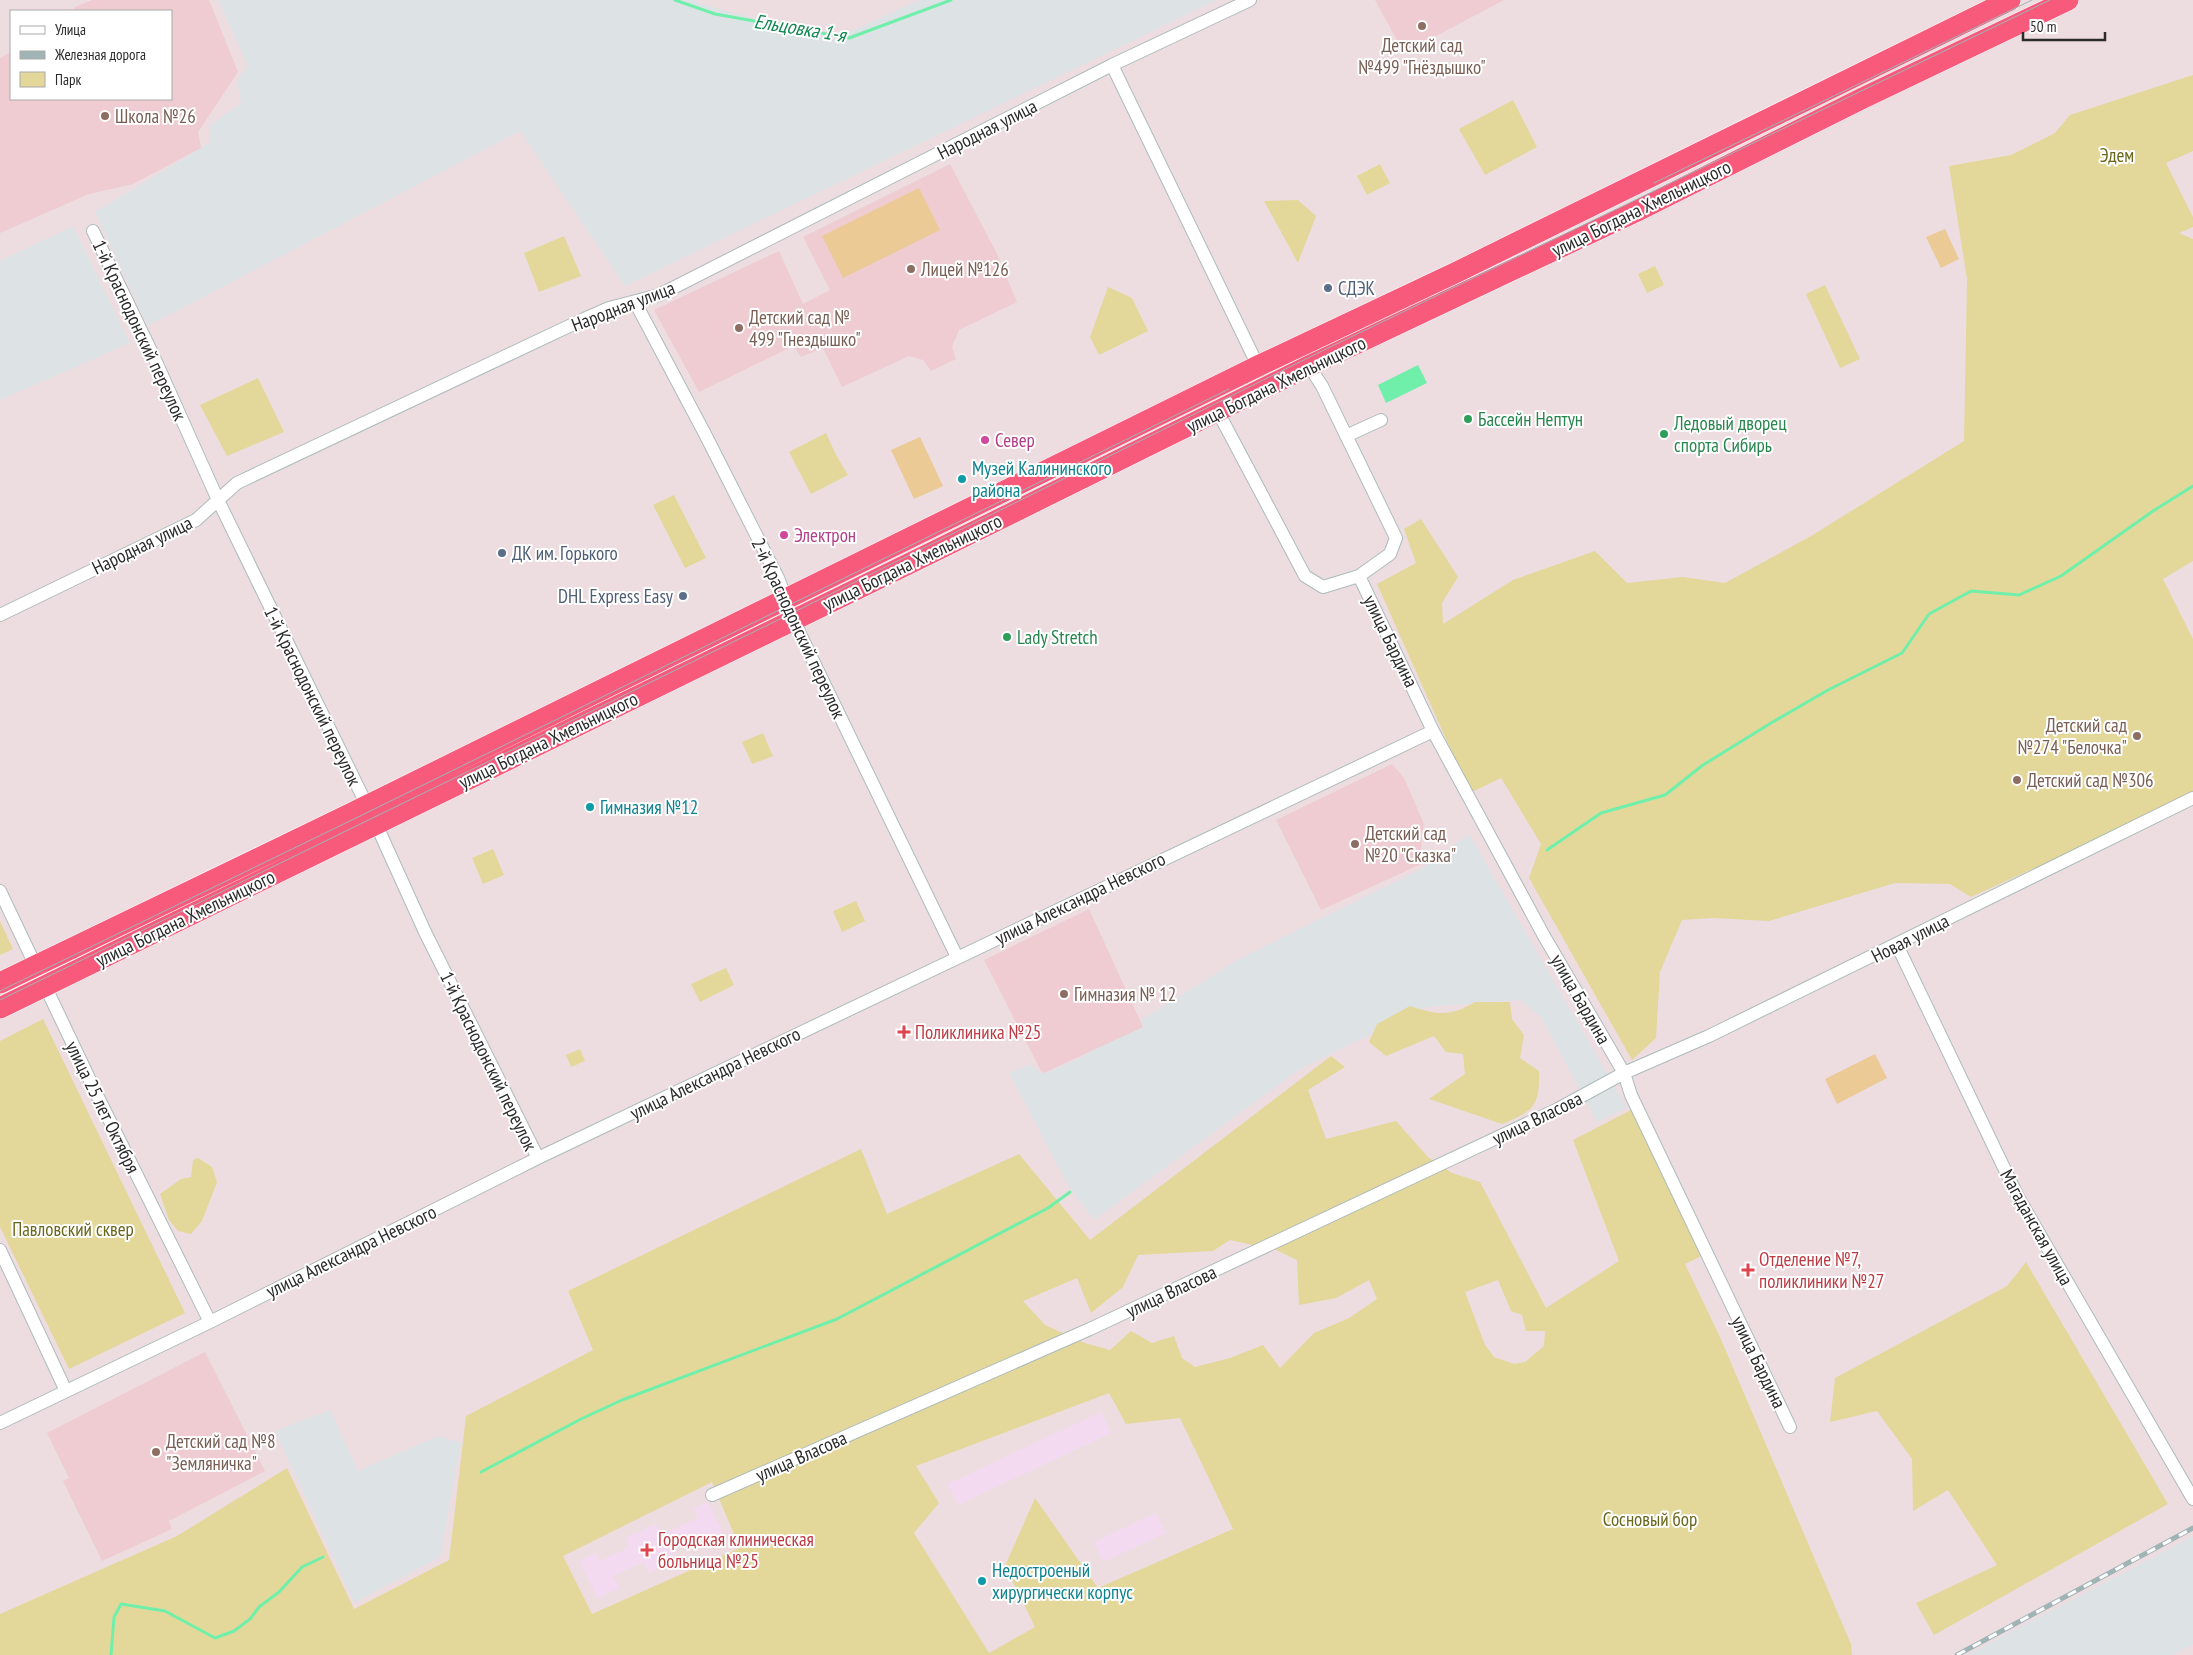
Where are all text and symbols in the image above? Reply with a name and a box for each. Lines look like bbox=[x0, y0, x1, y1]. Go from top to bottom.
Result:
water label: Ельцовка 1-я bbox=[752, 8, 850, 48]
legend bbox=[10, 10, 172, 100]
scale bar bbox=[2023, 10, 2106, 42]
text: 50 m bbox=[2030, 17, 2056, 36]
text: Улица bbox=[55, 20, 86, 39]
marker: Детский сад №499 "Гнёздышко" bbox=[1416, 20, 1428, 32]
place label: Детский сад №499 "Гнёздышко" bbox=[1358, 33, 1486, 79]
text: Железная дорога bbox=[54, 45, 146, 64]
text: Парк bbox=[55, 70, 81, 89]
street label: Народная улица bbox=[933, 94, 1041, 164]
place label: Школа №26 bbox=[115, 104, 196, 128]
marker: Школа №26 bbox=[99, 110, 111, 122]
park label: Эдем bbox=[2100, 143, 2134, 167]
street label: улица Богдана Хмельницкого bbox=[1548, 154, 1734, 262]
street label: 1-й Краснодонский переулок bbox=[88, 236, 193, 425]
place label: Лицей №126 bbox=[920, 257, 1009, 281]
marker: Лицей №126 bbox=[905, 263, 917, 275]
street label: Народная улица bbox=[568, 275, 678, 337]
place label: СДЭК bbox=[1338, 276, 1375, 300]
marker: СДЭК bbox=[1322, 282, 1334, 294]
place label: Детский сад № 499 "Гнездышко" bbox=[749, 305, 861, 351]
marker: Детский сад № 499 "Гнездышко" bbox=[733, 322, 745, 334]
street label: улица Богдана Хмельницкого bbox=[1183, 330, 1369, 438]
place label: Бассейн Нептун bbox=[1478, 407, 1583, 431]
place label: Ледовый дворец спорта Сибирь bbox=[1673, 411, 1787, 457]
marker: Бассейн Нептун bbox=[1462, 413, 1474, 425]
place label: Север bbox=[995, 428, 1035, 452]
marker: Ледовый дворец спорта Сибирь bbox=[1658, 428, 1670, 440]
marker: Север bbox=[979, 434, 991, 446]
place label: Музей Калининского района bbox=[972, 456, 1112, 502]
marker: Музей Калининского района bbox=[956, 473, 968, 485]
street label: улица Богдана Хмельницкого bbox=[819, 508, 1005, 616]
street label: Народная улица bbox=[88, 510, 196, 580]
place label: Электрон bbox=[794, 523, 856, 547]
marker: Электрон bbox=[778, 529, 790, 541]
street label: 2-й Краснодонский переулок bbox=[747, 534, 852, 723]
place label: ДК им. Горького bbox=[512, 541, 618, 565]
marker: ДК им. Горького bbox=[496, 547, 508, 559]
place label: DHL Express Easy bbox=[558, 584, 674, 608]
marker: DHL Express Easy bbox=[677, 590, 689, 602]
street label: улица Бардина bbox=[1358, 591, 1424, 691]
street label: 1-й Краснодонский переулок bbox=[259, 602, 367, 790]
place label: Lady Stretch bbox=[1017, 625, 1098, 649]
marker: Lady Stretch bbox=[1001, 631, 1013, 643]
street label: улица Богдана Хмельницкого bbox=[455, 686, 641, 794]
place label: Детский сад №274 "Белочка" bbox=[2017, 713, 2128, 759]
marker: Детский сад №274 "Белочка" bbox=[2131, 730, 2143, 742]
place label: Детский сад №306 bbox=[2027, 768, 2154, 792]
marker: Детский сад №306 bbox=[2011, 774, 2023, 786]
place label: Гимназия №12 bbox=[600, 795, 698, 819]
marker: Гимназия №12 bbox=[584, 801, 596, 813]
place label: Детский сад №20 "Сказка" bbox=[1365, 821, 1456, 867]
marker: Детский сад №20 "Сказка" bbox=[1349, 838, 1361, 850]
street label: улица Александра Невского bbox=[991, 846, 1169, 950]
street label: улица Богдана Хмельницкого bbox=[92, 864, 278, 972]
street label: Новая улица bbox=[1867, 908, 1953, 968]
street label: улица Бардина bbox=[1546, 950, 1616, 1048]
street label: 1-й Краснодонский переулок bbox=[435, 967, 543, 1155]
place label: Гимназия № 12 bbox=[1074, 982, 1176, 1006]
marker: Гимназия № 12 bbox=[1058, 988, 1070, 1000]
place label: Поликлиника №25 bbox=[915, 1020, 1041, 1044]
street label: улица Александра Невского bbox=[626, 1021, 804, 1125]
marker: Поликлиника №25 bbox=[897, 1025, 911, 1039]
street label: улица 25 лет Октября bbox=[61, 1037, 145, 1177]
street label: улица Власова bbox=[1488, 1086, 1586, 1150]
street label: Магаданская улица bbox=[1995, 1165, 2079, 1289]
street label: улица Александра Невского bbox=[262, 1199, 440, 1303]
park label: Павловский сквер bbox=[12, 1217, 134, 1241]
place label: Отделение №7, поликлиники №27 bbox=[1759, 1247, 1884, 1293]
street label: улица Власова bbox=[1122, 1260, 1220, 1322]
marker: Отделение №7, поликлиники №27 bbox=[1741, 1263, 1755, 1277]
street label: улица Бардина bbox=[1726, 1312, 1792, 1412]
street label: улица Власова bbox=[752, 1425, 850, 1487]
place label: Детский сад №8 "Земляничка" bbox=[166, 1429, 275, 1475]
marker: Детский сад №8 "Земляничка" bbox=[150, 1446, 162, 1458]
park label: Сосновый бор bbox=[1603, 1507, 1697, 1531]
place label: Городская клиническая больница №25 bbox=[658, 1527, 814, 1573]
marker: Городская клиническая больница №25 bbox=[640, 1543, 654, 1557]
place label: Недостроеный хирургически корпус bbox=[992, 1558, 1133, 1604]
marker: Недостроеный хирургически корпус bbox=[976, 1575, 988, 1587]

